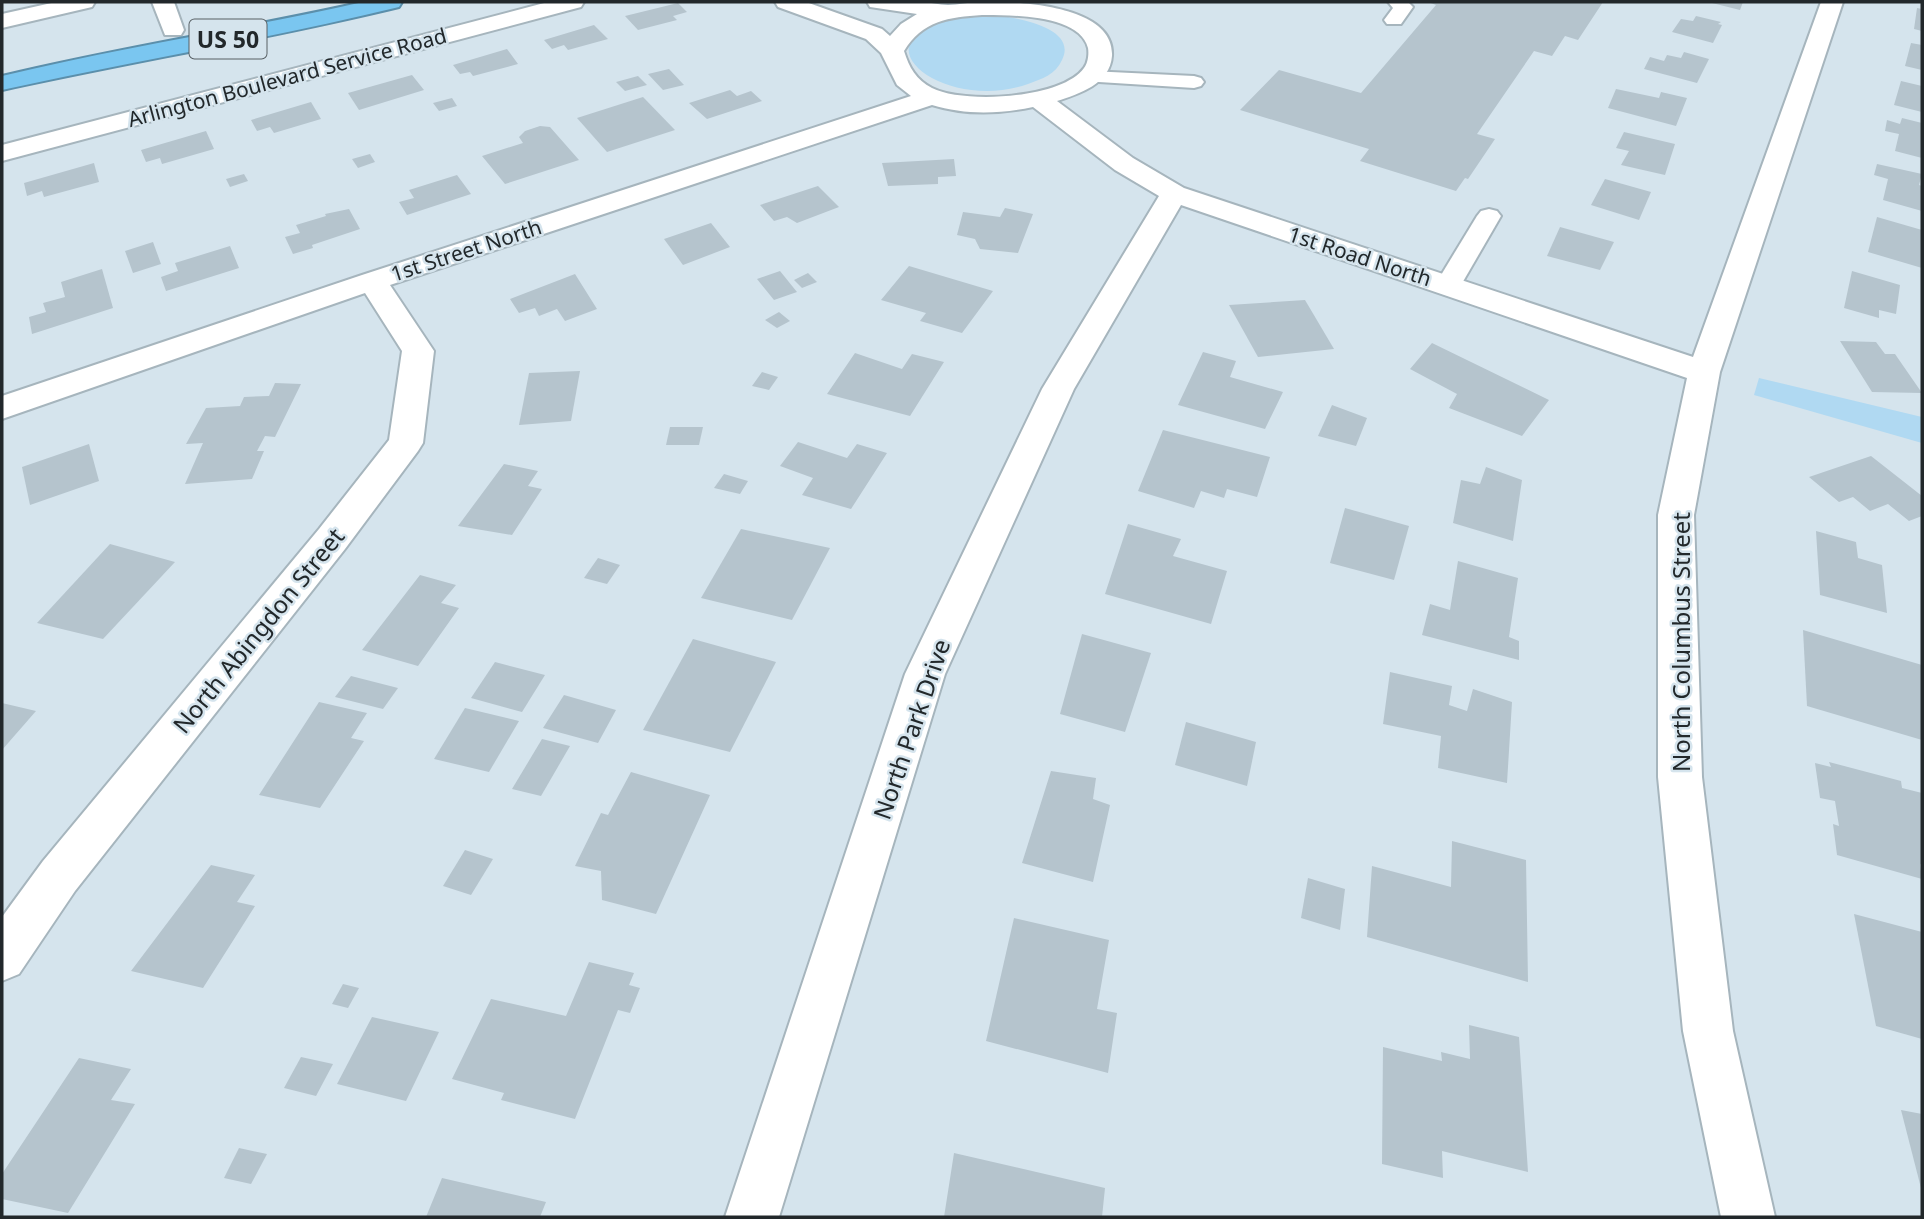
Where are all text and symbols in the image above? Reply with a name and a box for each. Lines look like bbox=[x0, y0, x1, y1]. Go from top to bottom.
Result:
road number: US 50 bbox=[190, 20, 266, 58]
street label: Arlington Boulevard Service Road bbox=[125, 21, 449, 133]
street label: 1st Street North bbox=[387, 212, 545, 288]
street label: 1st Road North bbox=[1285, 220, 1435, 292]
street label: North Columbus Street bbox=[1664, 512, 1697, 772]
street label: North Abingdon Street bbox=[165, 520, 351, 740]
street label: North Park Drive bbox=[865, 634, 957, 824]

